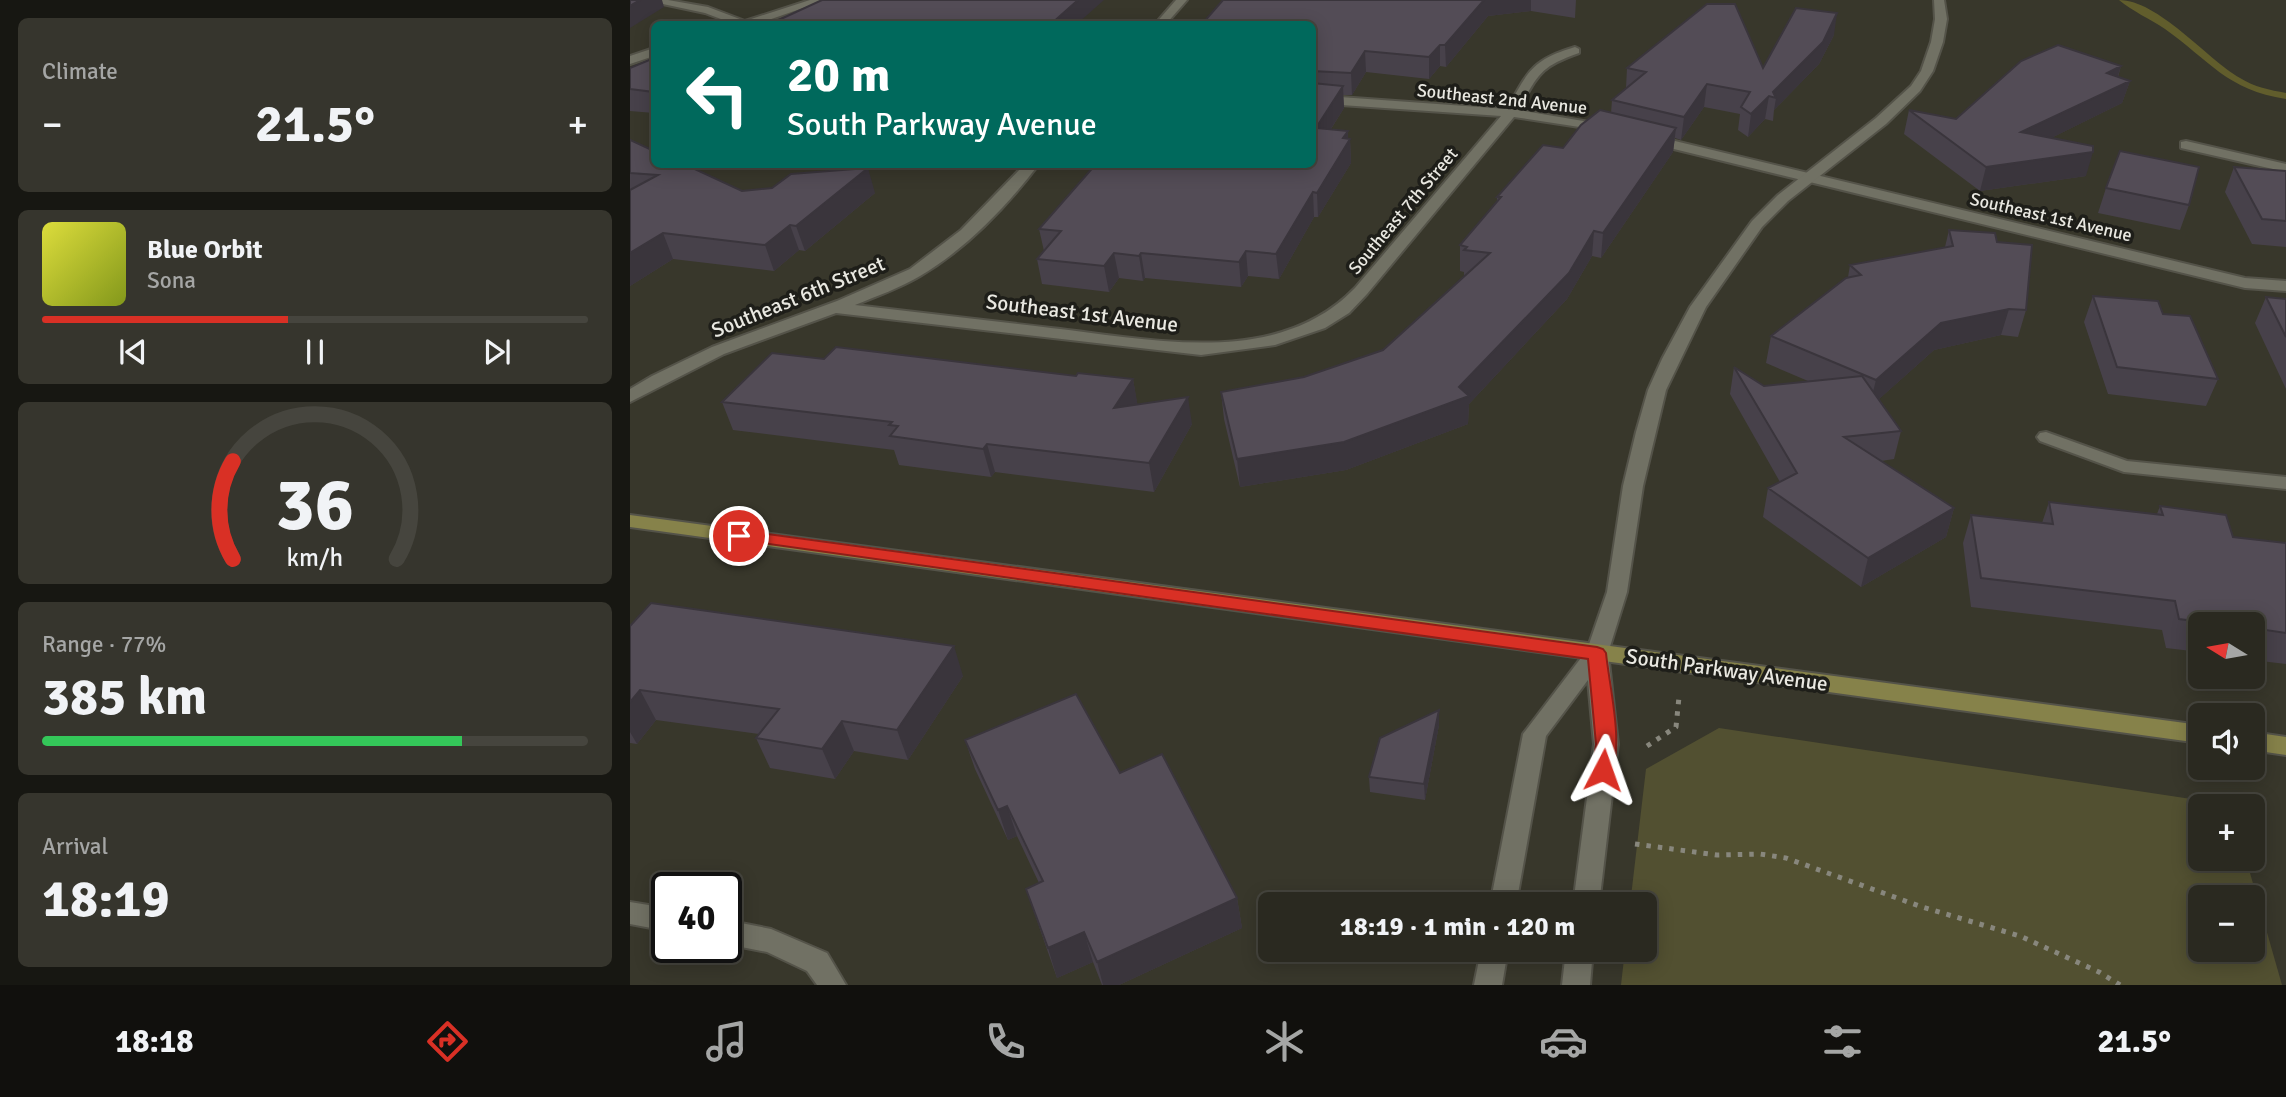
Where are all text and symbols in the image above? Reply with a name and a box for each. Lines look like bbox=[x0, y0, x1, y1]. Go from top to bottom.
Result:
text: 20 m bbox=[787, 45, 890, 105]
icon: left bbox=[672, 49, 763, 140]
text: Climate bbox=[42, 57, 118, 86]
street label: Southeast 2nd Avenue bbox=[1416, 79, 1588, 119]
text: 21.5° bbox=[255, 92, 375, 156]
text: − bbox=[42, 101, 63, 148]
text: + bbox=[567, 101, 588, 148]
text: South Parkway Avenue bbox=[787, 105, 1097, 144]
street label: Southeast 7th Street bbox=[1344, 143, 1462, 279]
street label: Southeast 1st Avenue bbox=[1968, 188, 2134, 246]
text: Blue Orbit bbox=[147, 234, 263, 266]
street label: Southeast 6th Street bbox=[708, 250, 888, 344]
text: Sona bbox=[147, 266, 196, 295]
street label: Southeast 1st Avenue bbox=[984, 288, 1180, 338]
icon: previous bbox=[114, 333, 152, 371]
icon: pause bbox=[296, 333, 334, 371]
icon: next bbox=[478, 333, 516, 371]
text: 36 bbox=[276, 461, 354, 550]
pin bbox=[709, 506, 769, 566]
icon: arrive bbox=[720, 517, 758, 555]
text: km/h bbox=[287, 541, 343, 572]
north arrow bbox=[2188, 612, 2264, 690]
map controls bbox=[2188, 612, 2265, 962]
text: Range · 77% bbox=[42, 630, 166, 659]
street label: South Parkway Avenue bbox=[1625, 643, 1829, 697]
text: 385 km bbox=[42, 665, 207, 729]
button: sound bbox=[2188, 703, 2265, 780]
position arrow bbox=[1566, 733, 1640, 807]
button: + bbox=[2188, 794, 2265, 871]
text: Arrival bbox=[42, 832, 108, 861]
text: 18:19 bbox=[42, 867, 170, 931]
speed limit sign: 40 bbox=[651, 872, 742, 963]
button: − bbox=[2188, 885, 2265, 962]
text: 18:19 · 1 min · 120 m bbox=[1340, 911, 1575, 943]
icon: directions bbox=[423, 1017, 472, 1066]
icon: music bbox=[702, 1017, 751, 1066]
icon: phone bbox=[981, 1017, 1030, 1066]
icon: climate bbox=[1260, 1017, 1309, 1066]
icon: car bbox=[1539, 1017, 1588, 1066]
icon: filters bbox=[1818, 1017, 1867, 1066]
text: 18:18 bbox=[115, 1022, 194, 1061]
text: 21.5° bbox=[2097, 1022, 2171, 1061]

